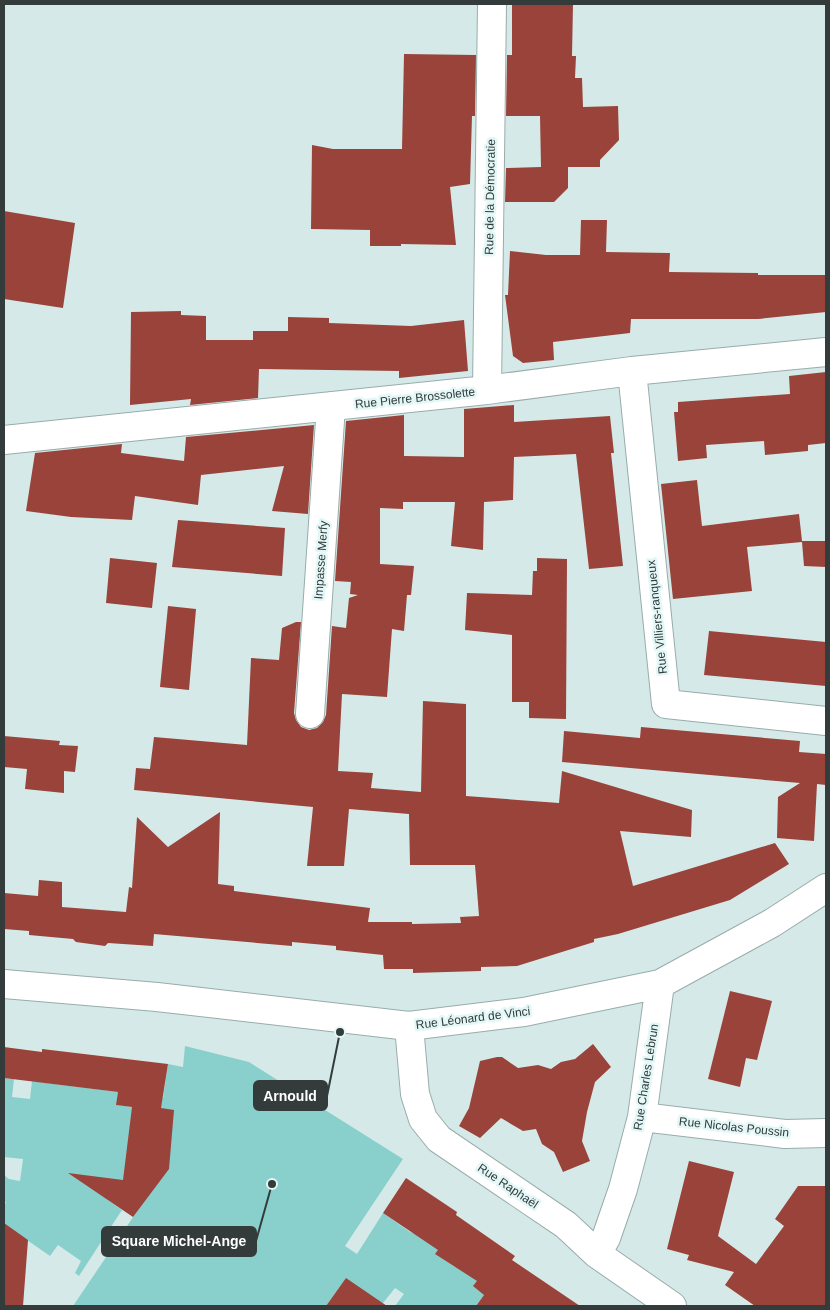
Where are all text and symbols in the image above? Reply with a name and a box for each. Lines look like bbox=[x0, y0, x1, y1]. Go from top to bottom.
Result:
street label: Rue de la Démocratie bbox=[482, 139, 498, 255]
street label: Rue Pierre Brossolette bbox=[354, 385, 476, 411]
street label: Impasse Merfy bbox=[311, 520, 331, 600]
street label: Rue Villiers-ranqueux bbox=[644, 559, 670, 675]
street label: Rue Léonard de Vinci bbox=[415, 1004, 531, 1032]
street label: Rue Charles Lebrun bbox=[631, 1023, 661, 1131]
callout: Arnould bbox=[254, 1081, 327, 1110]
text: Arnould bbox=[263, 1088, 317, 1104]
street label: Rue Nicolas Poussin bbox=[678, 1114, 790, 1140]
street label: Rue Raphaël bbox=[475, 1161, 541, 1211]
callout: Square Michel-Ange bbox=[102, 1227, 256, 1256]
text: Square Michel-Ange bbox=[112, 1233, 246, 1249]

